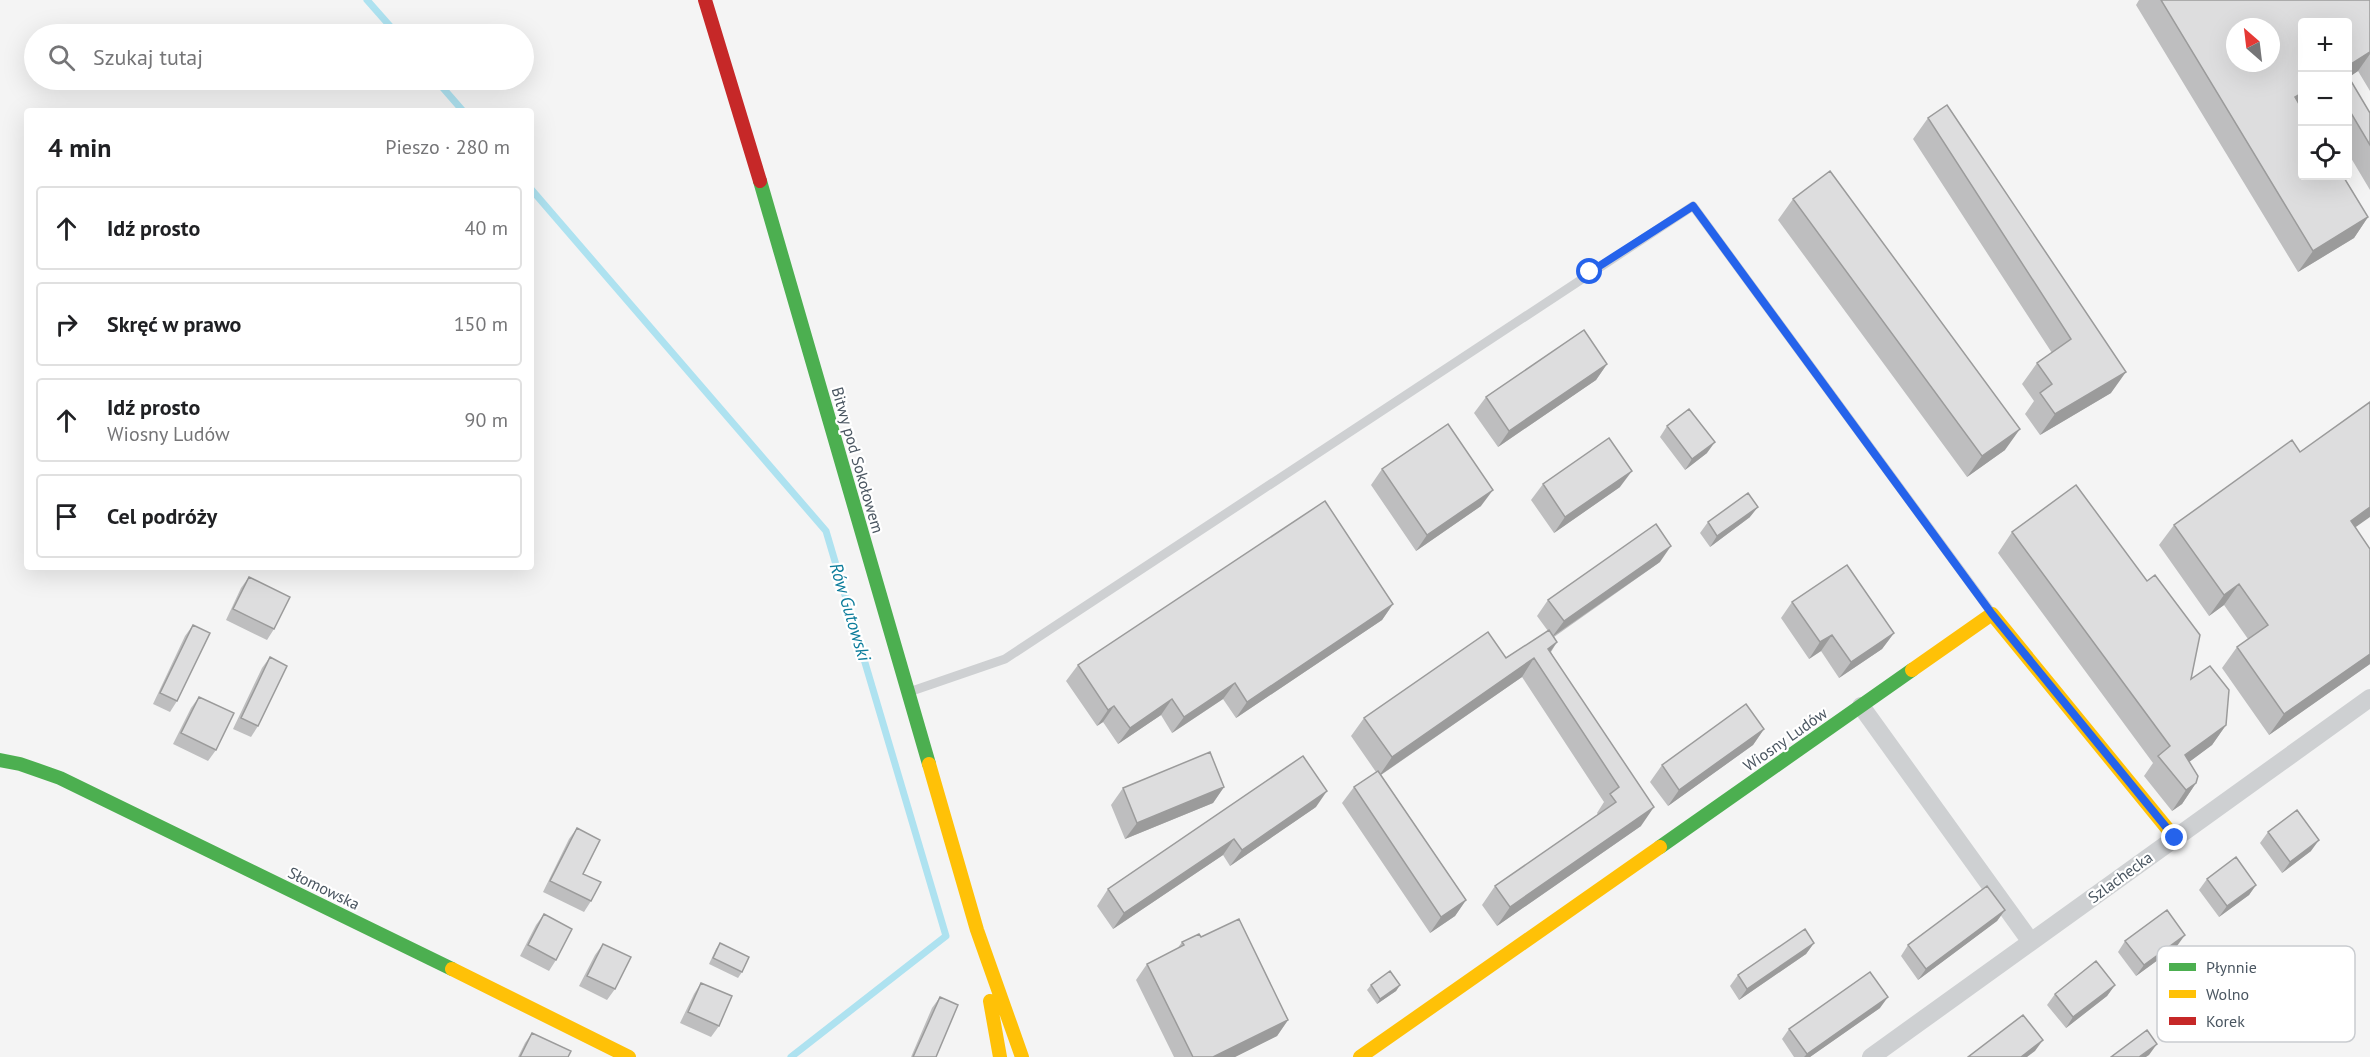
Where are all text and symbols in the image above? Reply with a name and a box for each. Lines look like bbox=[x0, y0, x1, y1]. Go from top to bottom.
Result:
north arrow bbox=[2226, 18, 2280, 72]
map controls bbox=[2298, 18, 2352, 180]
button: + bbox=[2298, 18, 2352, 72]
search box bbox=[24, 24, 534, 90]
icon: search bbox=[45, 41, 78, 74]
text: Szukaj tutaj bbox=[93, 43, 203, 71]
button: − bbox=[2298, 72, 2352, 126]
button: locate bbox=[2298, 126, 2352, 180]
text: 4 min bbox=[48, 131, 111, 164]
text: Pieszo · 280 m bbox=[385, 134, 510, 160]
icon: ahead bbox=[50, 212, 83, 245]
text: Idź prosto bbox=[107, 214, 200, 242]
text: 40 m bbox=[465, 215, 508, 241]
route start bbox=[1576, 258, 1602, 284]
icon: right bbox=[50, 308, 83, 341]
text: Skręć w prawo bbox=[107, 310, 241, 338]
text: 150 m bbox=[454, 311, 508, 337]
street label: Bitwy pod Sokołowem bbox=[828, 385, 888, 535]
text: Idź prosto bbox=[107, 393, 200, 421]
icon: ahead bbox=[50, 404, 83, 437]
text: 90 m bbox=[465, 407, 508, 433]
text: Wiosny Ludów bbox=[107, 421, 230, 447]
icon: arrive bbox=[50, 500, 83, 533]
text: Cel podróży bbox=[107, 502, 217, 530]
water label: Rów Gutowski bbox=[825, 560, 877, 665]
street label: Wiosny Ludów bbox=[1739, 703, 1831, 775]
route end bbox=[2161, 824, 2187, 850]
street label: Szlachecka bbox=[2084, 847, 2156, 907]
street label: Słomowska bbox=[285, 862, 363, 914]
legend bbox=[2157, 946, 2355, 1042]
text: Płynnie bbox=[2206, 957, 2257, 977]
text: Wolno bbox=[2206, 984, 2249, 1004]
text: Korek bbox=[2206, 1011, 2245, 1031]

